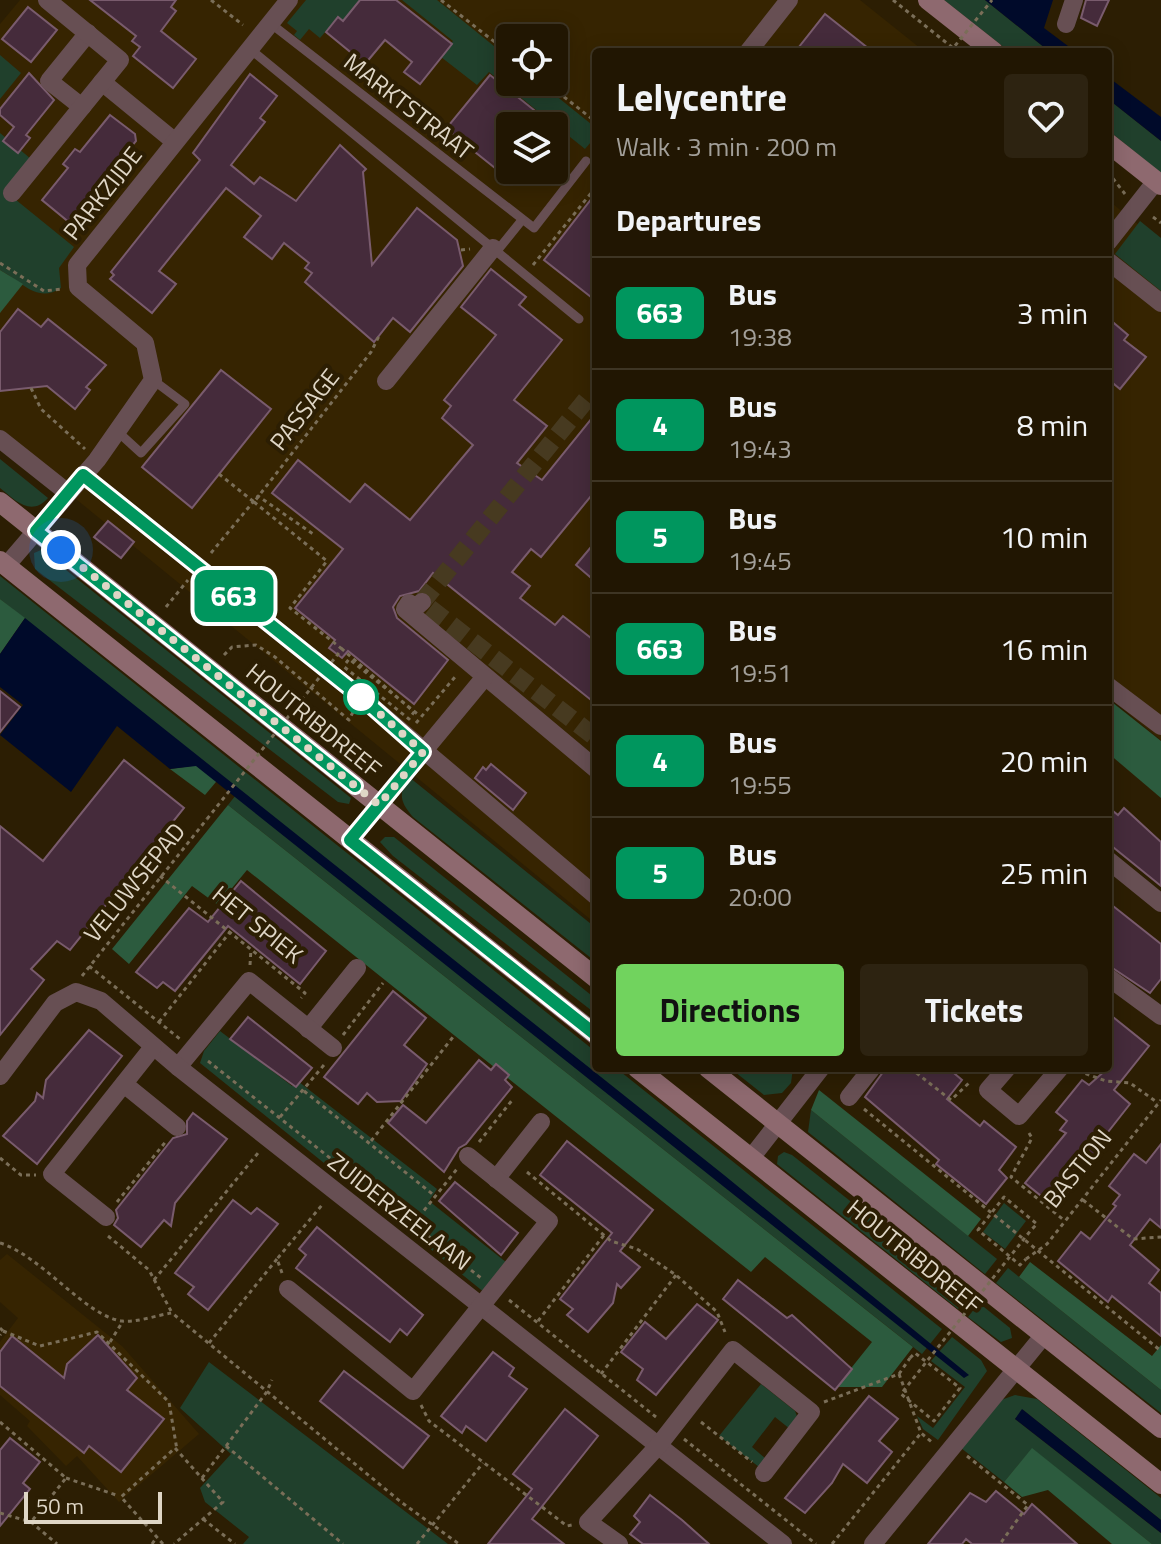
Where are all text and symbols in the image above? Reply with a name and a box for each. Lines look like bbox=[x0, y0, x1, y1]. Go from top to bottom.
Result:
map controls bbox=[496, 24, 568, 184]
button: locate bbox=[496, 24, 568, 96]
street label: MARKTSTRAAT bbox=[336, 44, 482, 168]
text: Lelycentre bbox=[616, 68, 787, 126]
button: heart bbox=[1004, 74, 1088, 158]
button: layers bbox=[496, 112, 568, 184]
text: Walk · 3 min · 200 m bbox=[616, 127, 837, 166]
street label: PARKZIJDE bbox=[54, 138, 150, 248]
text: Departures bbox=[616, 197, 761, 243]
text: Bus bbox=[728, 271, 777, 317]
text: 3 min bbox=[1017, 290, 1088, 336]
text: 663 bbox=[636, 291, 684, 334]
text: 19:38 bbox=[728, 317, 792, 356]
street label: PASSAGE bbox=[260, 360, 348, 458]
text: Bus bbox=[728, 383, 777, 429]
text: 8 min bbox=[1017, 402, 1088, 448]
text: 4 bbox=[652, 403, 668, 446]
text: 19:43 bbox=[728, 429, 792, 468]
text: Bus bbox=[728, 495, 777, 541]
text: 10 min bbox=[1000, 514, 1088, 560]
text: 5 bbox=[652, 515, 668, 558]
your location bbox=[41, 530, 81, 570]
text: 19:45 bbox=[728, 541, 792, 580]
line badge: 663 bbox=[188, 570, 280, 622]
text: 663 bbox=[210, 574, 258, 617]
text: Bus bbox=[728, 607, 777, 653]
text: 16 min bbox=[1000, 626, 1088, 672]
text: 663 bbox=[636, 627, 684, 670]
text: 19:51 bbox=[728, 653, 792, 692]
street label: HOUTRIBDREEF bbox=[239, 654, 389, 786]
unlabelled marker bbox=[344, 680, 378, 714]
text: Bus bbox=[728, 719, 777, 765]
text: 20 min bbox=[1000, 738, 1088, 784]
text: 4 bbox=[652, 739, 668, 782]
text: 19:55 bbox=[728, 765, 792, 804]
street label: VELUWSEPAD bbox=[74, 814, 194, 950]
text: Bus bbox=[728, 831, 777, 877]
text: 25 min bbox=[1000, 850, 1088, 896]
text: 5 bbox=[652, 851, 668, 894]
street label: HET SPIEK bbox=[205, 876, 311, 972]
text: 20:00 bbox=[728, 877, 792, 916]
button: Directions bbox=[616, 964, 844, 1056]
button: Tickets bbox=[860, 964, 1088, 1056]
street label: BASTION bbox=[1034, 1121, 1120, 1215]
street label: ZUIDERZEELAAN bbox=[321, 1143, 479, 1279]
street label: HOUTRIBDREEF bbox=[840, 1190, 990, 1322]
scale bar bbox=[24, 1488, 162, 1524]
text: 50 m bbox=[36, 1489, 84, 1523]

